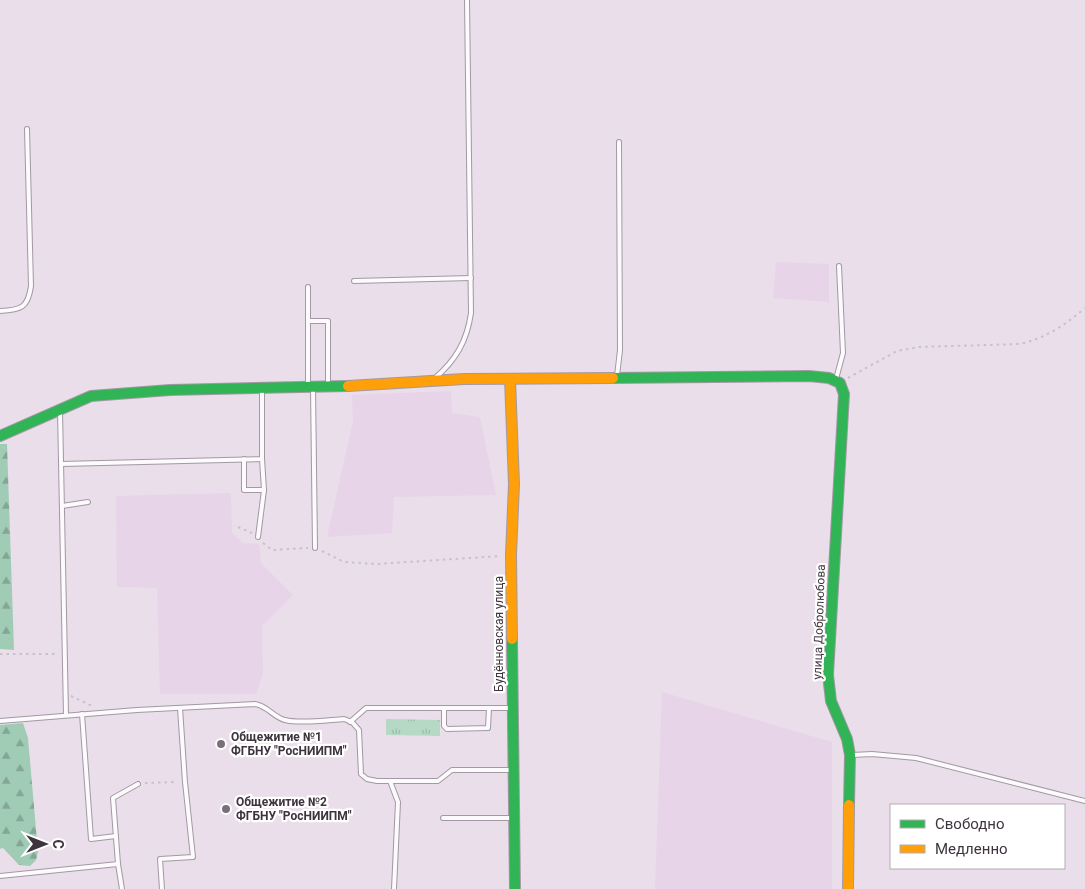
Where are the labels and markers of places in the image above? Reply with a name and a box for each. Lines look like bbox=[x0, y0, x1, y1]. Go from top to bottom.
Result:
place label: Общежитие №1 ФГБНУ "РосНИИПМ" bbox=[231, 730, 347, 758]
marker: Общежитие №1 ФГБНУ "РосНИИПМ" bbox=[215, 738, 227, 750]
place label: Общежитие №2 ФГБНУ "РосНИИПМ" bbox=[236, 795, 352, 823]
marker: Общежитие №2 ФГБНУ "РосНИИПМ" bbox=[220, 803, 232, 815]

